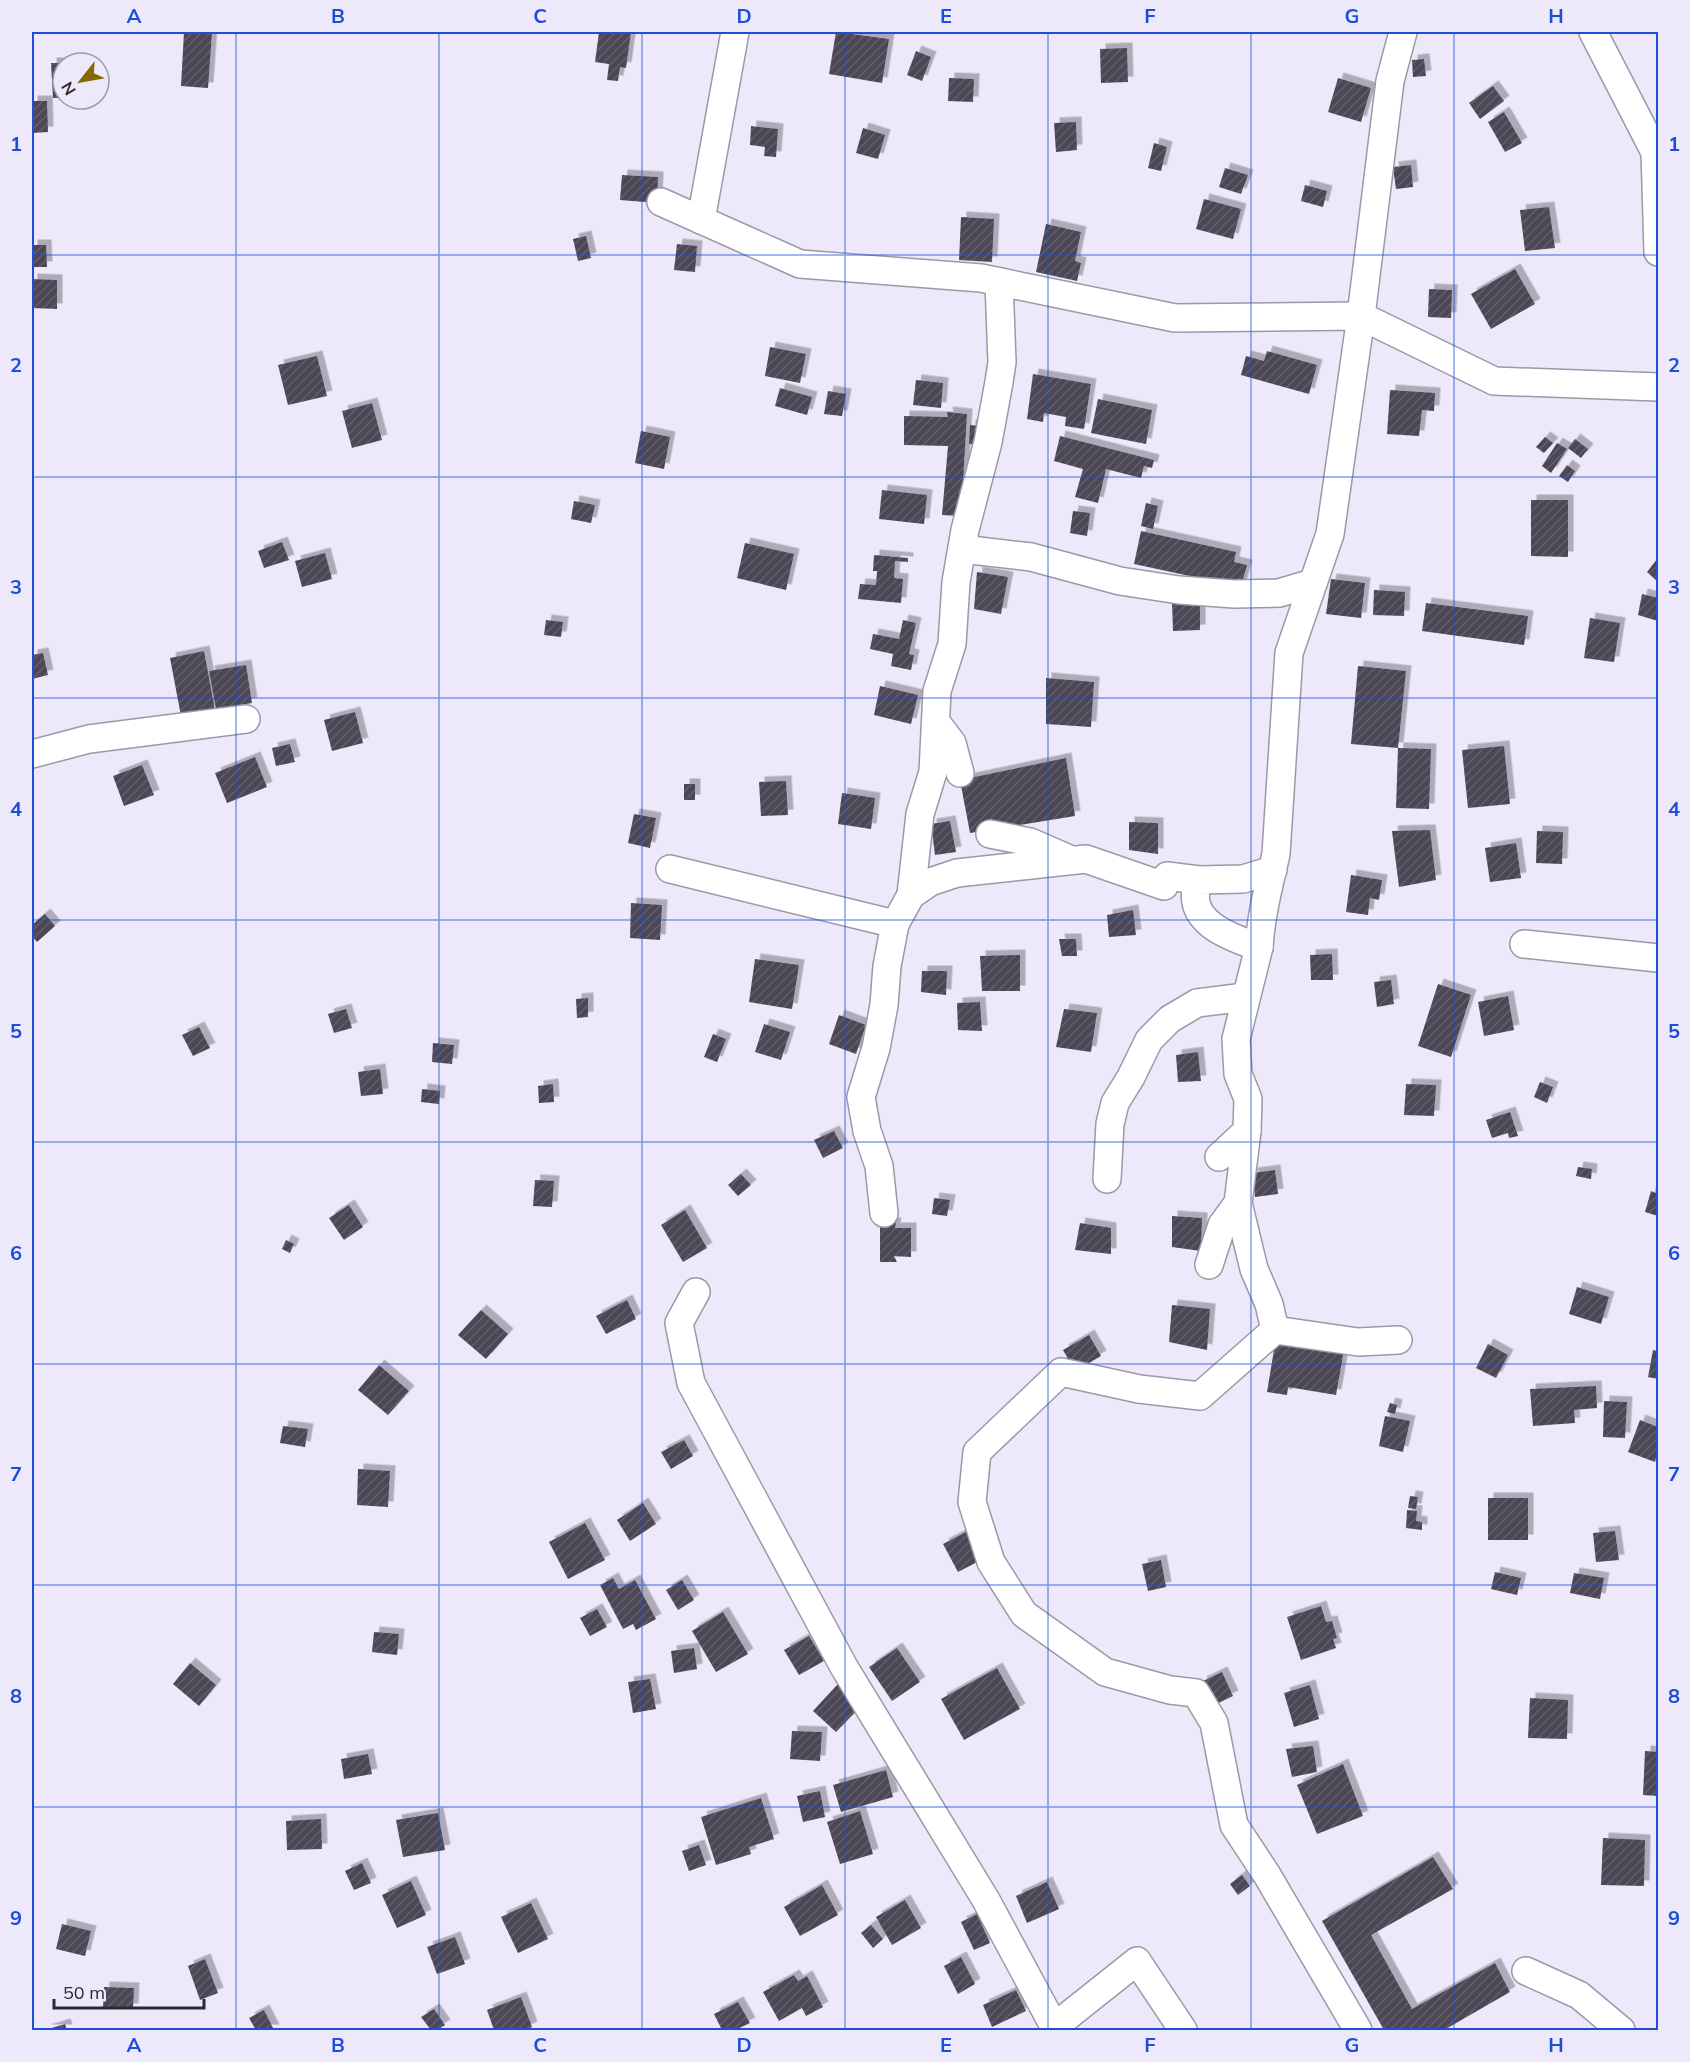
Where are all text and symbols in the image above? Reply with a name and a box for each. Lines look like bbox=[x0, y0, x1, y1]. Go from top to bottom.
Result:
text: A bbox=[127, 3, 142, 28]
text: B bbox=[331, 3, 345, 28]
text: C bbox=[533, 3, 547, 28]
text: D bbox=[736, 3, 752, 28]
text: E bbox=[940, 3, 952, 28]
text: F bbox=[1144, 3, 1156, 28]
text: G bbox=[1345, 3, 1359, 28]
text: H bbox=[1548, 3, 1564, 28]
north arrow bbox=[51, 51, 111, 111]
text: N bbox=[56, 78, 80, 99]
text: 1 bbox=[10, 131, 22, 156]
text: 1 bbox=[1668, 131, 1680, 156]
text: 2 bbox=[10, 352, 22, 377]
text: 2 bbox=[1668, 352, 1680, 377]
text: 3 bbox=[10, 574, 22, 599]
text: 3 bbox=[1668, 574, 1680, 599]
text: 4 bbox=[10, 796, 22, 821]
text: 4 bbox=[1668, 796, 1680, 821]
text: 5 bbox=[10, 1018, 22, 1043]
text: 5 bbox=[1668, 1018, 1680, 1043]
text: 6 bbox=[10, 1240, 22, 1265]
text: 6 bbox=[1668, 1240, 1680, 1265]
text: 7 bbox=[10, 1461, 22, 1486]
text: 7 bbox=[1668, 1461, 1680, 1486]
text: 8 bbox=[10, 1683, 22, 1708]
text: 8 bbox=[1668, 1683, 1680, 1708]
text: 9 bbox=[10, 1905, 22, 1930]
text: 9 bbox=[1668, 1905, 1680, 1930]
scale bar bbox=[54, 1972, 204, 2010]
text: 50 m bbox=[63, 1981, 105, 2004]
text: A bbox=[127, 2032, 142, 2057]
text: B bbox=[331, 2032, 345, 2057]
text: C bbox=[533, 2032, 547, 2057]
text: D bbox=[736, 2032, 752, 2057]
text: E bbox=[940, 2032, 952, 2057]
text: F bbox=[1144, 2032, 1156, 2057]
text: G bbox=[1345, 2032, 1359, 2057]
text: H bbox=[1548, 2032, 1564, 2057]

